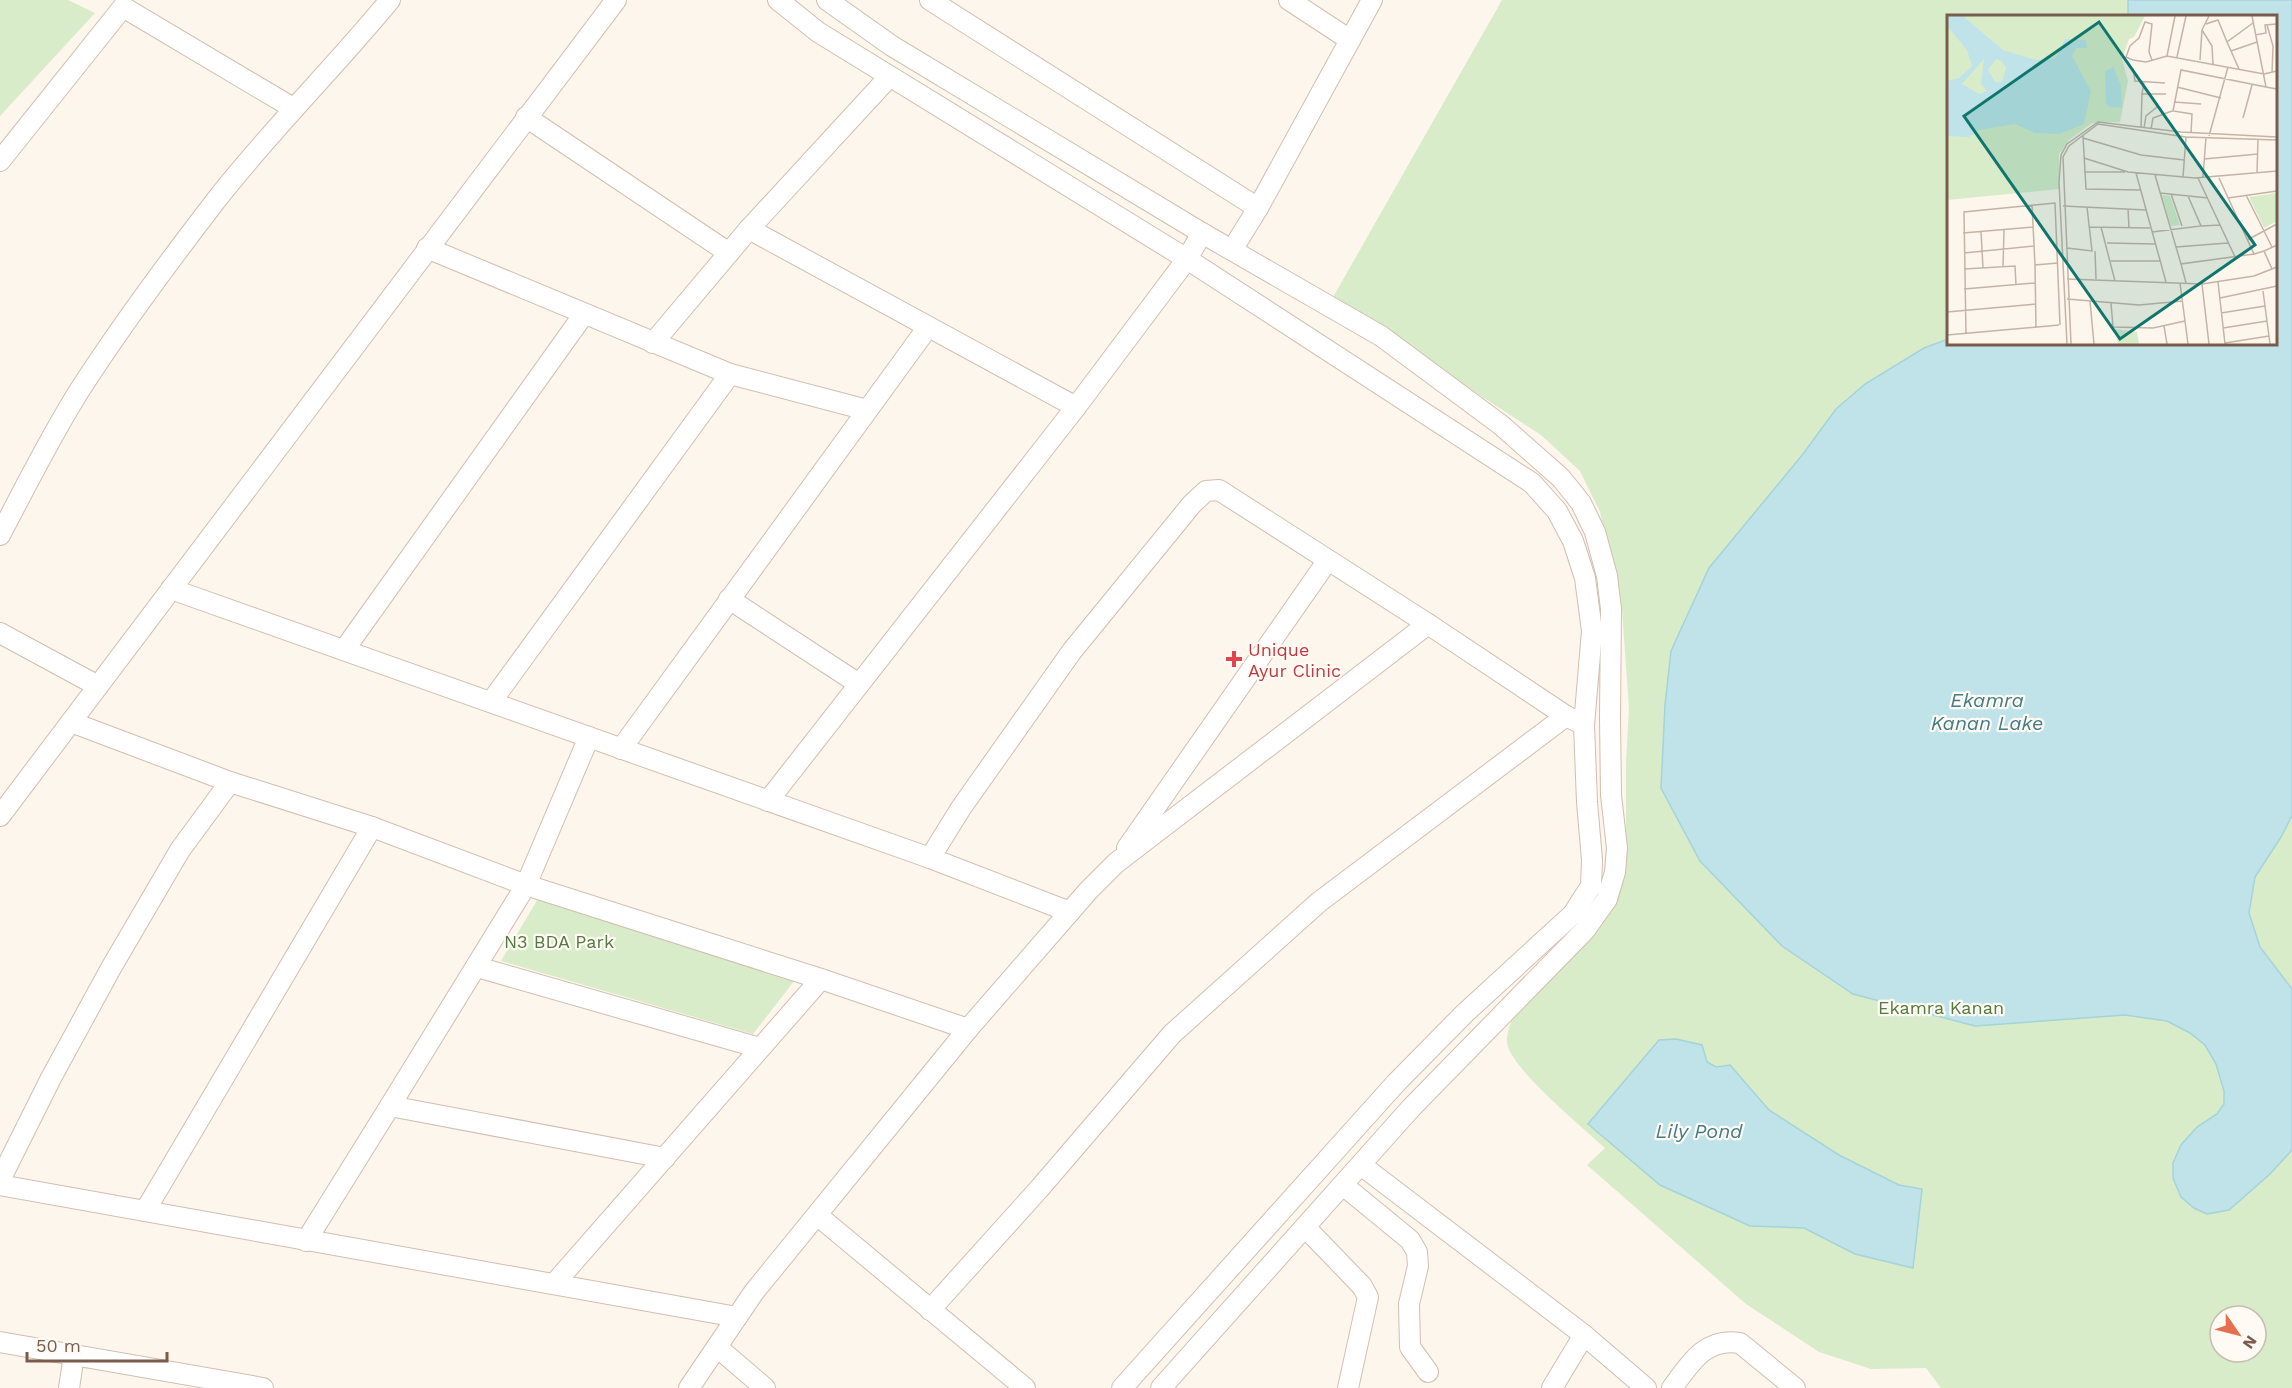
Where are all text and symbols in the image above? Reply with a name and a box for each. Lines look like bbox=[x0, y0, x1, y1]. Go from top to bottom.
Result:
inset map bbox=[1947, 15, 2277, 345]
place label: Unique Ayur Clinic bbox=[1248, 639, 1341, 681]
marker: Unique Ayur Clinic bbox=[1225, 650, 1243, 668]
water label: Ekamra Kanan Lake bbox=[1931, 688, 2043, 735]
park label: N3 BDA Park bbox=[504, 931, 614, 952]
park label: Ekamra Kanan bbox=[1878, 997, 2004, 1018]
water label: Lily Pond bbox=[1656, 1119, 1743, 1143]
north arrow bbox=[2208, 1304, 2268, 1364]
scale bar bbox=[27, 1325, 166, 1363]
text: N bbox=[2239, 1332, 2261, 1353]
text: 50 m bbox=[36, 1335, 81, 1356]

